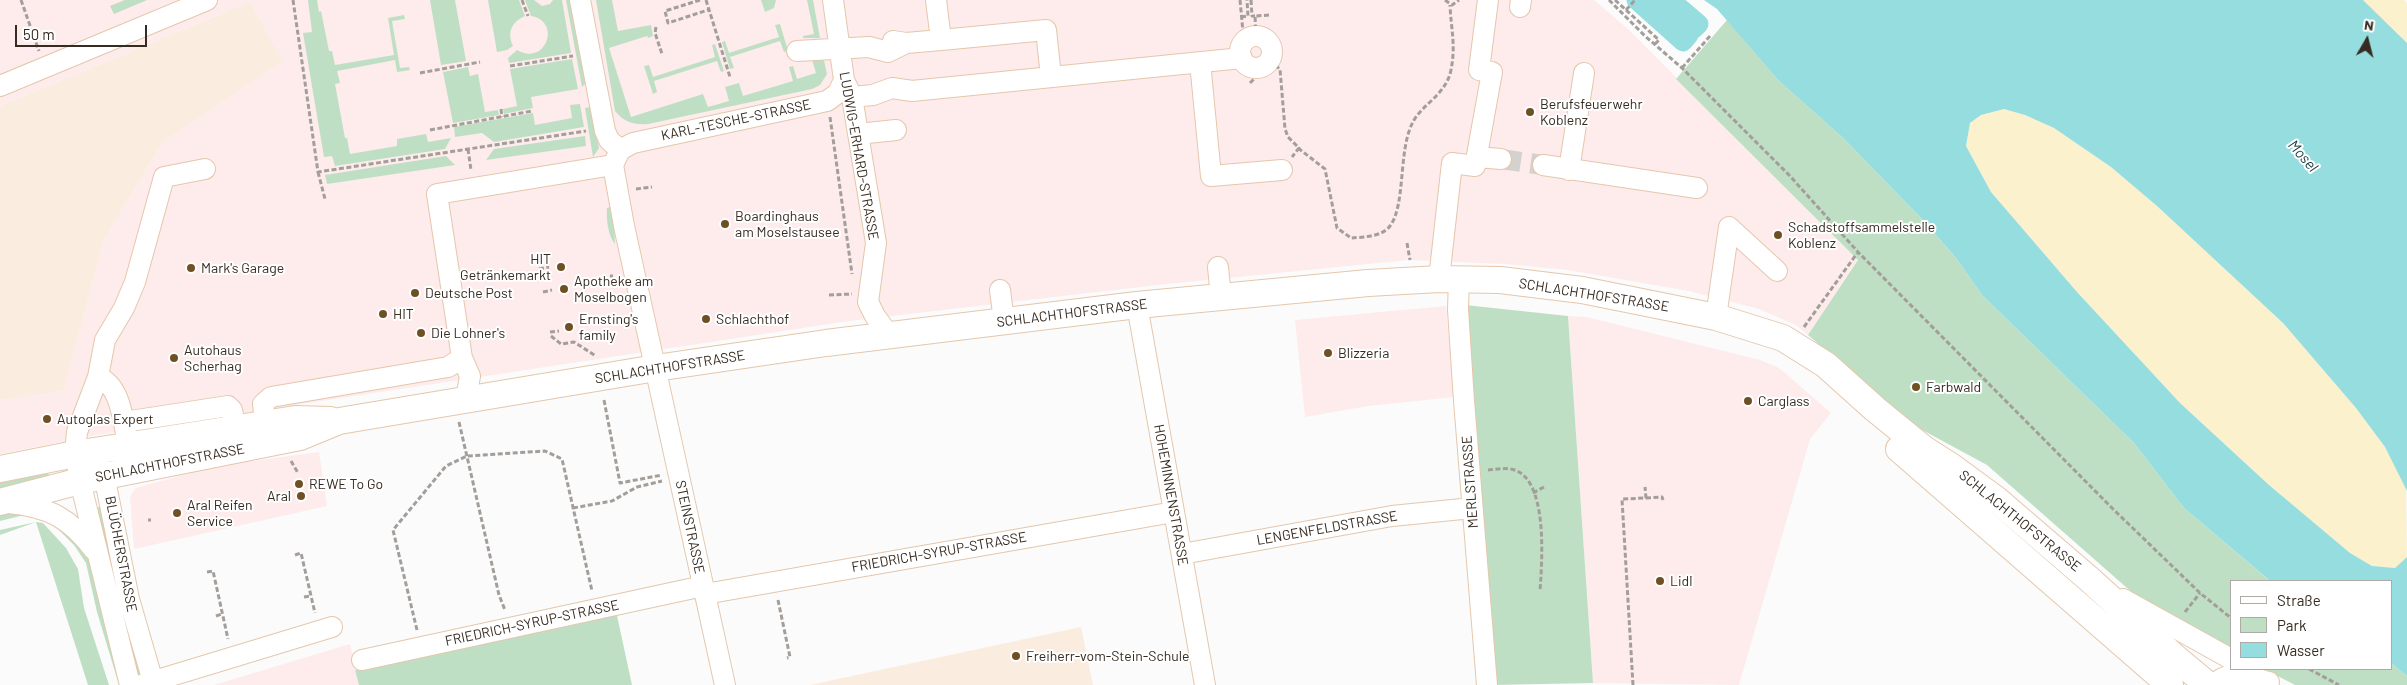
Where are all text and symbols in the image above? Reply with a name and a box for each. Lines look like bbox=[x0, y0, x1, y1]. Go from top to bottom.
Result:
scale bar bbox=[18, 15, 150, 47]
north arrow bbox=[2342, 15, 2392, 65]
text: N bbox=[2363, 16, 2375, 34]
text: 50 m bbox=[23, 25, 55, 43]
street label: LUDWIG-ERHARD-STRASSE bbox=[836, 71, 882, 241]
street label: KARL-TESCHE-STRASSE bbox=[660, 96, 812, 144]
place label: Berufsfeuerwehr Koblenz bbox=[1540, 96, 1643, 128]
marker: Berufsfeuerwehr Koblenz bbox=[1524, 106, 1536, 118]
water label: Mosel bbox=[2284, 136, 2322, 176]
place label: Boardinghaus am Moselstausee bbox=[735, 208, 840, 240]
marker: Boardinghaus am Moselstausee bbox=[719, 218, 731, 230]
place label: Schadstoffsammelstelle Koblenz bbox=[1788, 219, 1935, 252]
marker: Schadstoffsammelstelle Koblenz bbox=[1772, 229, 1784, 241]
place label: HIT Getränkemarkt bbox=[460, 251, 551, 284]
place label: Mark's Garage bbox=[201, 260, 284, 276]
marker: HIT Getränkemarkt bbox=[555, 261, 567, 273]
marker: Mark's Garage bbox=[185, 262, 197, 274]
place label: Apotheke am Moselbogen bbox=[574, 273, 653, 306]
street label: SCHLACHTHOFSTRASSE bbox=[1518, 275, 1670, 315]
marker: Apotheke am Moselbogen bbox=[558, 283, 570, 295]
place label: Deutsche Post bbox=[425, 285, 513, 301]
marker: Deutsche Post bbox=[409, 287, 421, 299]
street label: SCHLACHTHOFSTRASSE bbox=[996, 295, 1148, 331]
place label: HIT bbox=[393, 306, 414, 322]
marker: HIT bbox=[377, 308, 389, 320]
place label: Ernsting's family bbox=[579, 311, 639, 344]
place label: Schlachthof bbox=[716, 311, 789, 327]
marker: Schlachthof bbox=[700, 313, 712, 325]
marker: Ernsting's family bbox=[563, 321, 575, 333]
place label: Die Lohner's bbox=[431, 325, 505, 341]
marker: Die Lohner's bbox=[415, 327, 427, 339]
place label: Autohaus Scherhag bbox=[184, 342, 242, 374]
place label: Blizzeria bbox=[1338, 345, 1389, 361]
street label: SCHLACHTHOFSTRASSE bbox=[594, 347, 746, 387]
marker: Blizzeria bbox=[1322, 347, 1334, 359]
marker: Autohaus Scherhag bbox=[168, 352, 180, 364]
place label: Farbwald bbox=[1926, 379, 1981, 395]
marker: Farbwald bbox=[1910, 381, 1922, 393]
place label: Carglass bbox=[1758, 393, 1810, 409]
marker: Carglass bbox=[1742, 395, 1754, 407]
place label: Autoglas Expert bbox=[57, 411, 154, 427]
marker: Autoglas Expert bbox=[41, 413, 53, 425]
street label: HOHEMINNENSTRASSE bbox=[1150, 423, 1192, 567]
street label: MERLSTRASSE bbox=[1458, 435, 1482, 529]
street label: SCHLACHTHOFSTRASSE bbox=[94, 440, 246, 486]
street label: SCHLACHTHOFSTRASSE bbox=[1956, 467, 2084, 575]
place label: REWE To Go bbox=[309, 476, 383, 492]
marker: REWE To Go bbox=[293, 478, 305, 490]
street label: STEINSTRASSE bbox=[672, 479, 708, 575]
place label: Aral bbox=[267, 488, 291, 504]
marker: Aral bbox=[295, 490, 307, 502]
street label: BLÜCHERSTRASSE bbox=[101, 494, 141, 614]
place label: Aral Reifen Service bbox=[187, 497, 253, 530]
marker: Aral Reifen Service bbox=[171, 507, 183, 519]
street label: LENGENFELDSTRASSE bbox=[1255, 507, 1399, 549]
street label: FRIEDRICH-SYRUP-STRASSE bbox=[850, 528, 1028, 576]
place label: Lidl bbox=[1670, 573, 1692, 589]
marker: Lidl bbox=[1654, 575, 1666, 587]
legend bbox=[2230, 580, 2392, 670]
text: Straße bbox=[2277, 591, 2321, 609]
street label: FRIEDRICH-SYRUP-STRASSE bbox=[443, 596, 621, 650]
text: Park bbox=[2277, 616, 2306, 634]
text: Wasser bbox=[2277, 641, 2325, 659]
place label: Freiherr-vom-Stein-Schule bbox=[1026, 648, 1189, 664]
marker: Freiherr-vom-Stein-Schule bbox=[1010, 650, 1022, 662]

